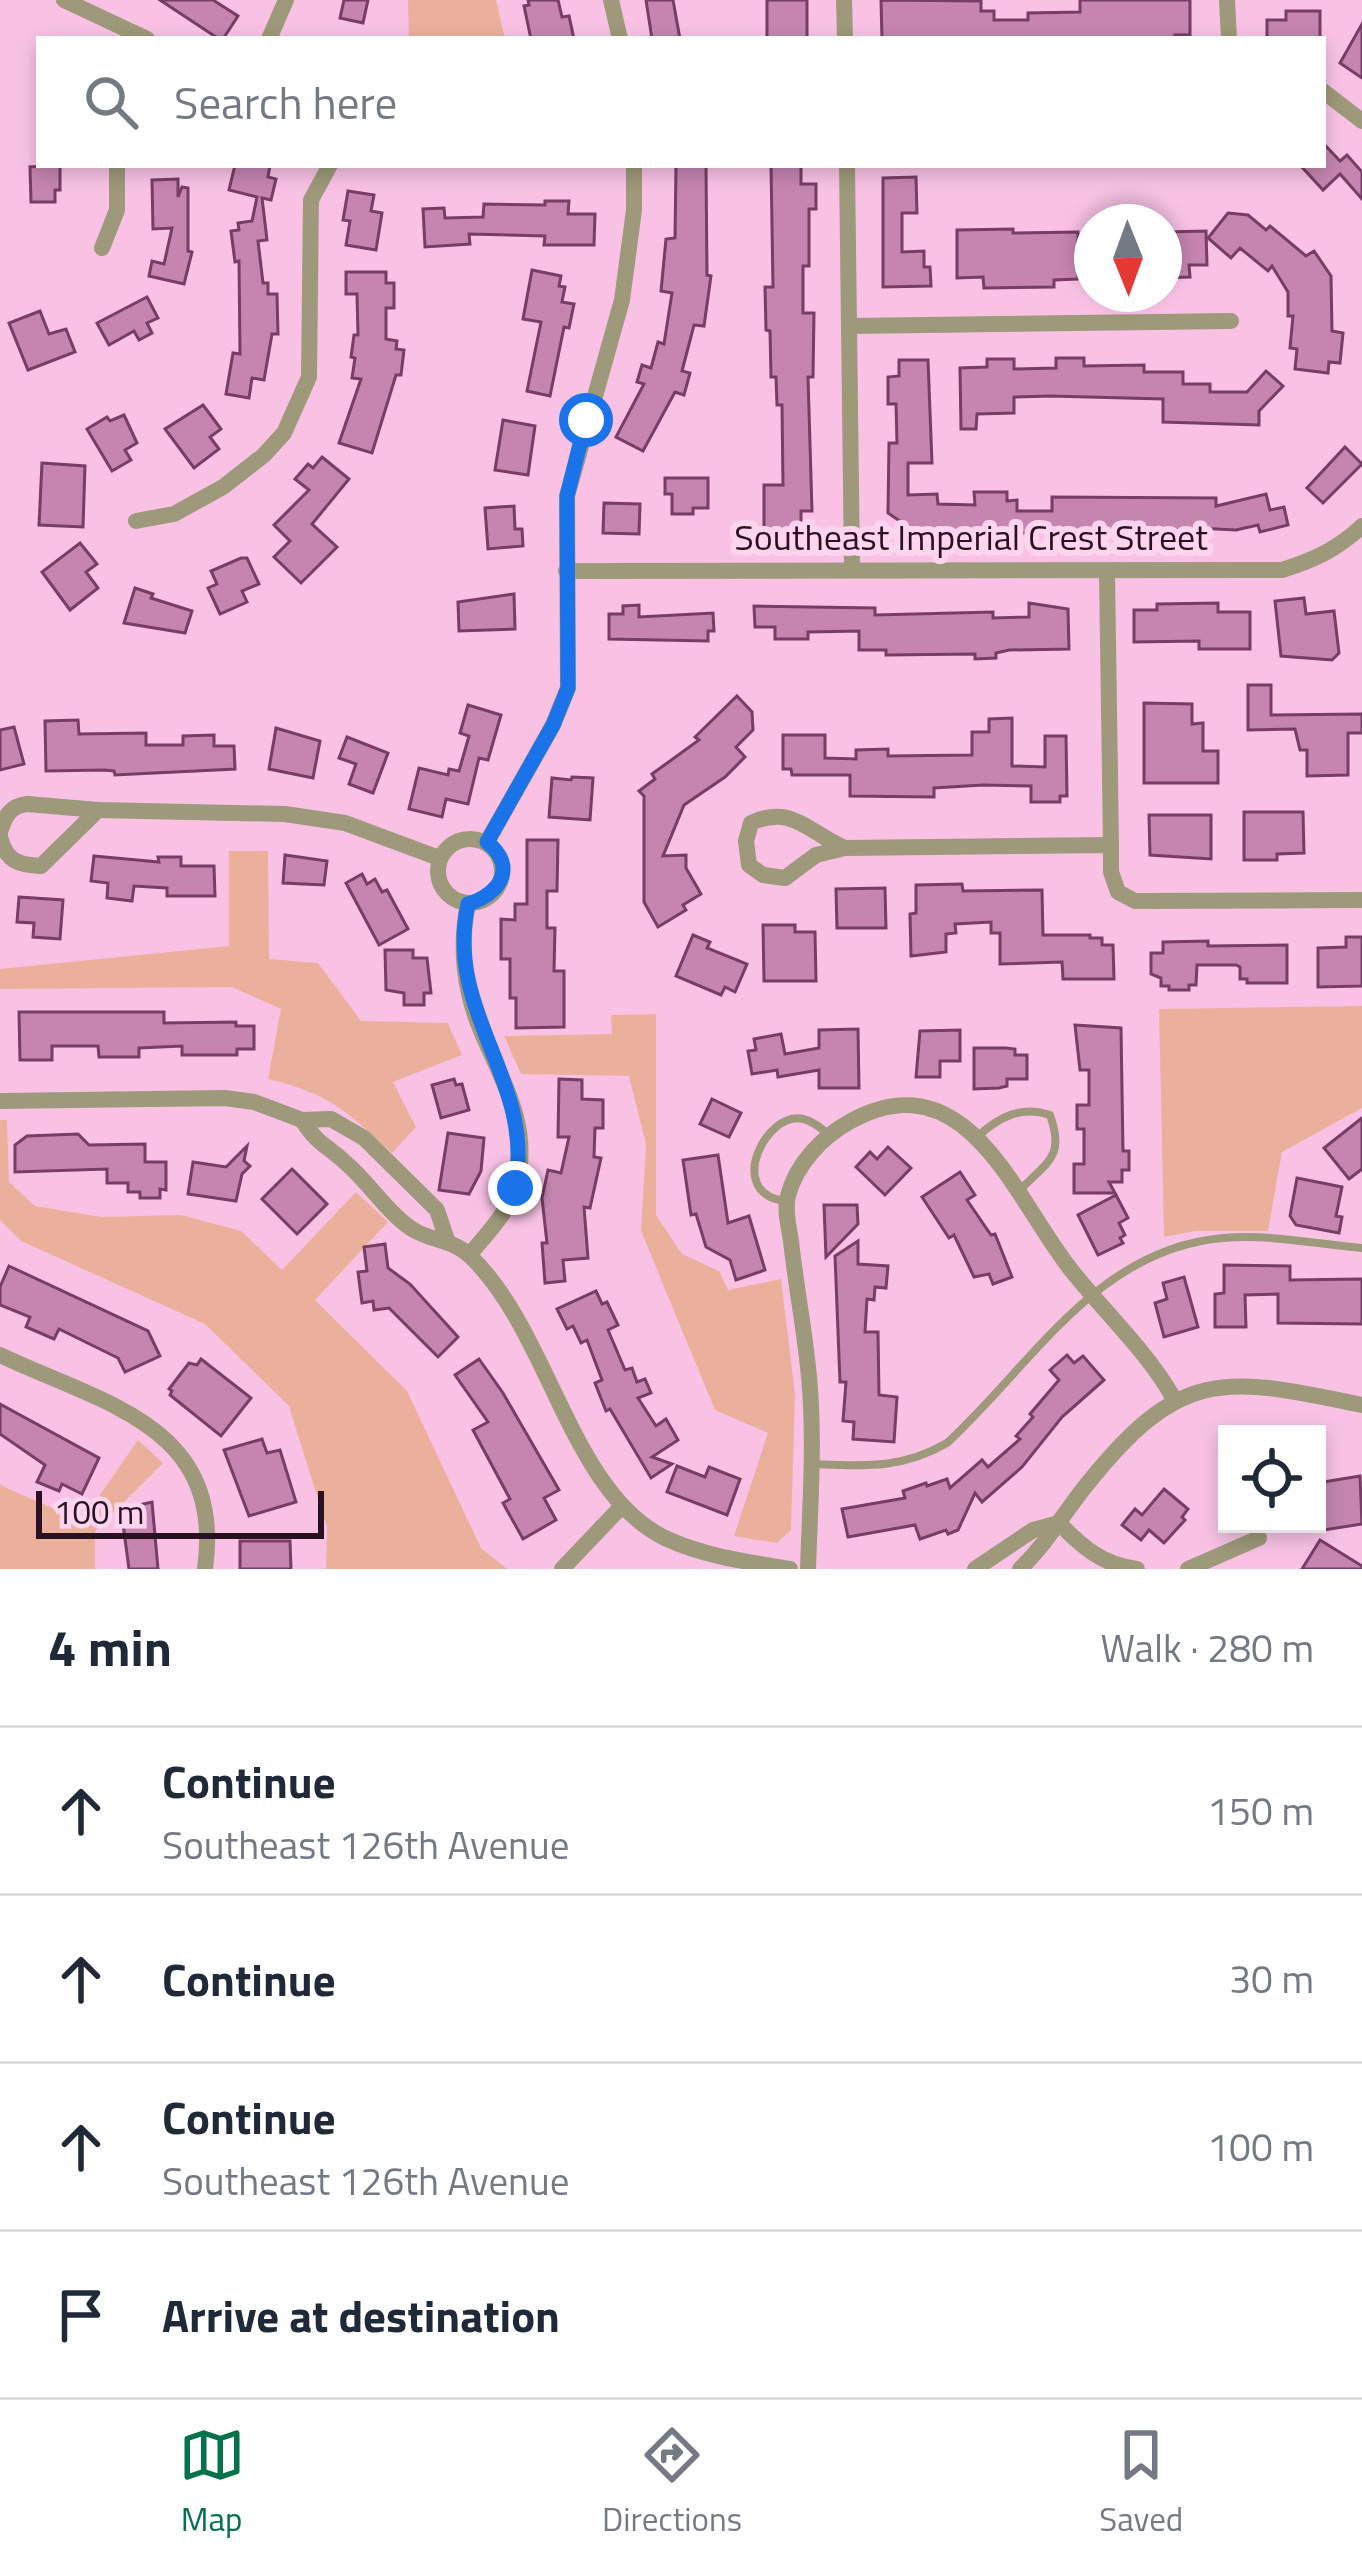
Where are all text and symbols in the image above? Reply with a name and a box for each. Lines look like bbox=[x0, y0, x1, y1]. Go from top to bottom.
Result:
search box bbox=[36, 36, 1326, 168]
text: Search here bbox=[174, 68, 397, 136]
icon: search bbox=[78, 69, 144, 135]
north arrow bbox=[1074, 204, 1182, 312]
route start bbox=[559, 393, 613, 447]
street label: Southeast Imperial Crest Street bbox=[734, 509, 1208, 564]
route end bbox=[488, 1161, 542, 1215]
map controls bbox=[1218, 1425, 1326, 1533]
button: locate bbox=[1218, 1425, 1326, 1533]
scale bar bbox=[36, 1485, 324, 1538]
text: 100 m bbox=[54, 1487, 144, 1537]
text: 4 min bbox=[48, 1608, 172, 1686]
text: Walk · 280 m bbox=[1100, 1618, 1314, 1677]
text: Continue bbox=[162, 1747, 336, 1815]
icon: ahead bbox=[48, 1778, 114, 1844]
text: 150 m bbox=[1207, 1781, 1314, 1840]
text: Southeast 126th Avenue bbox=[162, 1815, 569, 1874]
text: Continue bbox=[162, 1945, 336, 2013]
icon: ahead bbox=[48, 1946, 114, 2012]
text: 30 m bbox=[1229, 1949, 1314, 2008]
text: Continue bbox=[162, 2083, 336, 2151]
icon: ahead bbox=[48, 2114, 114, 2180]
text: 100 m bbox=[1207, 2117, 1314, 2176]
text: Southeast 126th Avenue bbox=[162, 2151, 569, 2210]
text: Arrive at destination bbox=[162, 2281, 560, 2349]
icon: arrive bbox=[48, 2282, 114, 2348]
tab: Map bbox=[179, 2422, 245, 2544]
tab: Directions bbox=[602, 2422, 742, 2544]
tab: Saved bbox=[1099, 2422, 1183, 2544]

